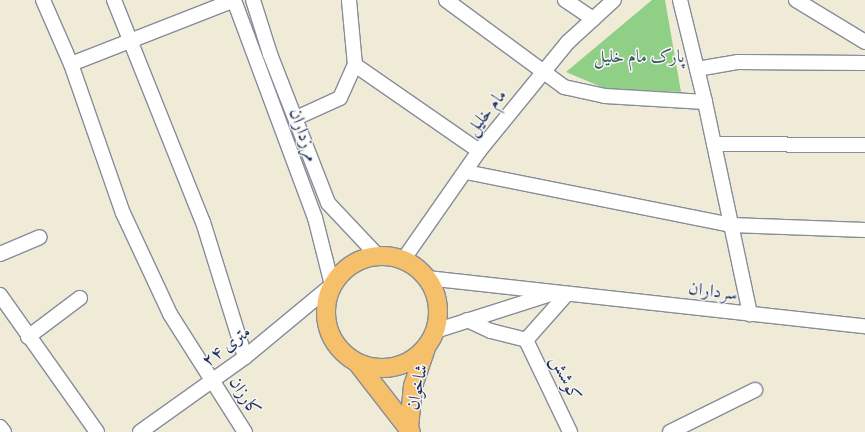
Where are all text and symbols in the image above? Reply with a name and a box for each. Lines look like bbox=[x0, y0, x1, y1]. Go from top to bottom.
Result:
park label: پارک مام خلیل bbox=[594, 45, 684, 67]
street label: مام خلیل bbox=[461, 84, 511, 140]
street label: مرزداران bbox=[284, 105, 324, 165]
street label: سرداران bbox=[687, 277, 739, 305]
street label: ۲۴ متری bbox=[197, 321, 255, 371]
street label: کوشش bbox=[546, 352, 586, 404]
street label: شاخوان bbox=[402, 362, 432, 412]
street label: کارزان bbox=[225, 372, 265, 420]

